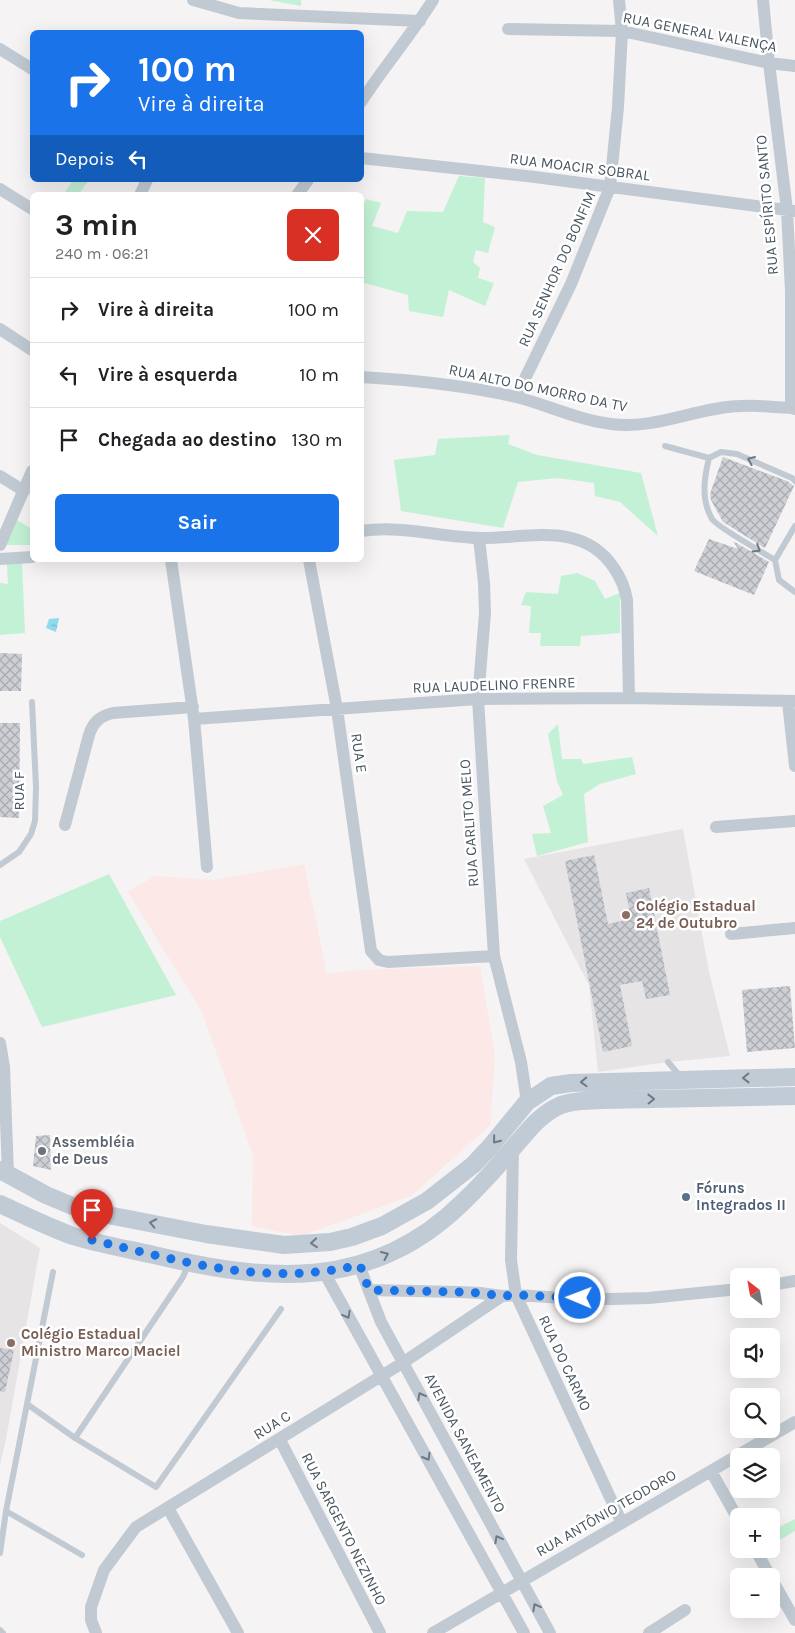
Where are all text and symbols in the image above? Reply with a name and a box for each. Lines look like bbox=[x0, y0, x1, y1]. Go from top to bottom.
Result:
street label: RUA GENERAL VALENÇA bbox=[622, 8, 779, 56]
text: 100 m bbox=[138, 49, 237, 90]
icon: right bbox=[55, 50, 120, 115]
text: Vire à direita bbox=[138, 91, 265, 117]
street label: RUA ESPÍRITO SANTO bbox=[752, 134, 782, 276]
icon: left bbox=[124, 145, 152, 173]
text: Depois bbox=[55, 148, 114, 170]
street label: RUA MOACIR SOBRAL bbox=[509, 149, 651, 185]
street label: RUA SENHOR DO BONFIM bbox=[514, 188, 600, 350]
text: 3 min bbox=[55, 207, 138, 243]
button: close bbox=[287, 209, 339, 261]
text: 240 m · 06:21 bbox=[55, 244, 149, 263]
icon: right bbox=[55, 296, 83, 324]
text: Vire à direita bbox=[98, 299, 214, 321]
text: 100 m bbox=[288, 299, 339, 321]
street label: RUA ALTO DO MORRO DA TV bbox=[447, 360, 629, 416]
icon: left bbox=[55, 361, 83, 389]
text: Vire à esquerda bbox=[98, 364, 238, 386]
text: 10 m bbox=[299, 364, 339, 386]
icon: arrive bbox=[55, 426, 83, 454]
text: Chegada ao destino bbox=[98, 429, 276, 451]
text: 130 m bbox=[291, 429, 343, 451]
one-way arrow bbox=[747, 456, 756, 467]
button: Sair bbox=[55, 494, 339, 552]
one-way arrow bbox=[751, 543, 760, 553]
street label: RUA LAUDELINO FRENRE bbox=[412, 673, 576, 697]
street label: RUA E bbox=[347, 732, 371, 774]
street label: RUA CARLITO MELO bbox=[456, 759, 482, 887]
street label: RUA F bbox=[10, 771, 28, 811]
place label: Colégio Estadual 24 de Outubro bbox=[636, 897, 756, 932]
marker: Colégio Estadual 24 de Outubro bbox=[620, 909, 632, 921]
one-way arrow bbox=[742, 1073, 750, 1083]
one-way arrow bbox=[580, 1077, 588, 1088]
one-way arrow bbox=[648, 1094, 655, 1104]
place label: Assembléia de Deus bbox=[52, 1133, 135, 1168]
one-way arrow bbox=[493, 1134, 502, 1143]
marker: Assembléia de Deus bbox=[36, 1145, 48, 1157]
place label: Fóruns Integrados II bbox=[696, 1179, 786, 1214]
pin bbox=[71, 1189, 113, 1240]
marker: Fóruns Integrados II bbox=[680, 1191, 692, 1203]
icon: arrive bbox=[78, 1196, 106, 1224]
one-way arrow bbox=[149, 1218, 158, 1229]
one-way arrow bbox=[309, 1238, 317, 1249]
one-way arrow bbox=[380, 1251, 389, 1262]
north arrow bbox=[730, 1268, 780, 1318]
map controls bbox=[730, 1268, 780, 1618]
position arrow bbox=[553, 1271, 605, 1323]
one-way arrow bbox=[341, 1310, 351, 1319]
street label: RUA DO CARMO bbox=[535, 1312, 595, 1414]
place label: Colégio Estadual Ministro Marco Maciel bbox=[21, 1325, 181, 1360]
button: sound bbox=[730, 1328, 780, 1378]
marker: Colégio Estadual Ministro Marco Maciel bbox=[5, 1337, 17, 1349]
street label: AVENIDA SANEAMENTO bbox=[421, 1370, 509, 1516]
button: search bbox=[730, 1388, 780, 1438]
one-way arrow bbox=[417, 1392, 427, 1401]
street label: RUA C bbox=[250, 1407, 294, 1443]
button: layers bbox=[730, 1448, 780, 1498]
street label: RUA SARGENTO NEZINHO bbox=[298, 1450, 390, 1608]
one-way arrow bbox=[421, 1451, 431, 1460]
street label: RUA ANTÔNIO TEODORO bbox=[533, 1465, 679, 1561]
button: + bbox=[730, 1508, 780, 1558]
one-way arrow bbox=[494, 1535, 504, 1544]
button: − bbox=[730, 1568, 780, 1618]
one-way arrow bbox=[532, 1604, 542, 1613]

